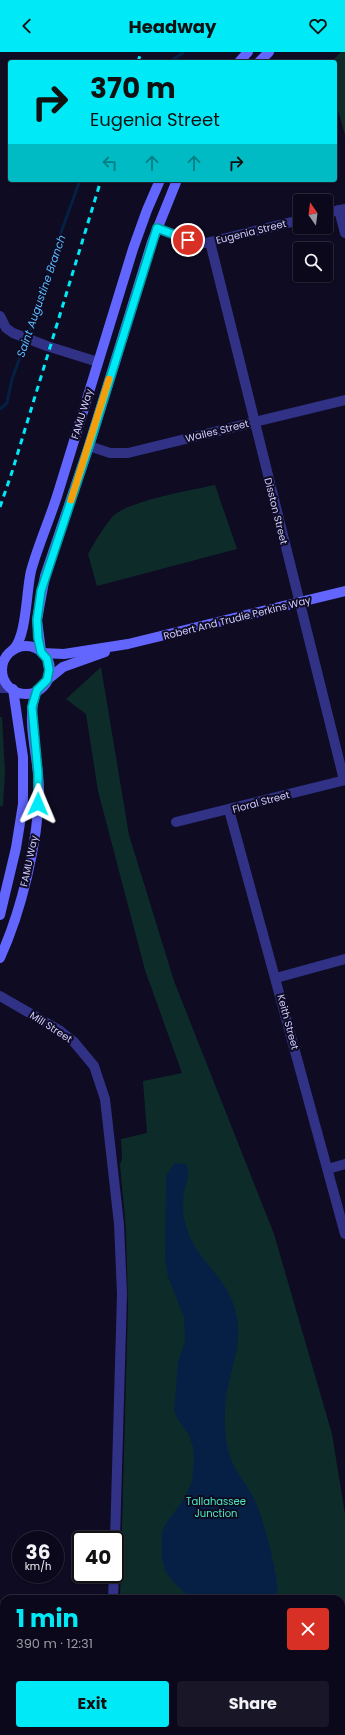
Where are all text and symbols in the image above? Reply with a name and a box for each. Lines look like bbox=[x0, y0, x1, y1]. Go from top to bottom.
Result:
text: Headway bbox=[129, 14, 216, 39]
icon: back bbox=[16, 15, 38, 37]
icon: heart bbox=[307, 15, 329, 37]
text: 370 m bbox=[90, 69, 176, 108]
icon: right bbox=[24, 76, 76, 128]
text: Eugenia Street bbox=[90, 107, 220, 132]
icon: left bbox=[99, 152, 121, 174]
icon: ahead bbox=[141, 152, 163, 174]
icon: ahead bbox=[183, 152, 205, 174]
icon: right bbox=[225, 152, 247, 174]
north arrow bbox=[293, 194, 333, 234]
map controls bbox=[293, 194, 333, 282]
street label: Eugenia Street bbox=[214, 216, 288, 248]
pin bbox=[171, 223, 205, 257]
icon: arrive bbox=[177, 229, 199, 251]
water label: Saint Augustine Branch bbox=[13, 233, 69, 359]
button: search bbox=[293, 242, 333, 282]
street label: FAMU Way bbox=[67, 387, 97, 441]
street label: Wailes Street bbox=[184, 416, 251, 446]
street label: Disston Street bbox=[260, 476, 292, 546]
street label: Robert And Trudie Perkins Way bbox=[162, 592, 313, 644]
position arrow bbox=[17, 783, 59, 825]
street label: Floral Street bbox=[231, 787, 292, 817]
street label: FAMU Way bbox=[16, 834, 42, 888]
street label: Keith Street bbox=[273, 993, 303, 1052]
street label: Mill Street bbox=[27, 1008, 75, 1047]
park label: Tallahassee Junction bbox=[186, 1494, 246, 1521]
speed limit sign: 40 bbox=[72, 1531, 124, 1583]
text: 36 bbox=[26, 1538, 50, 1566]
text: km/h bbox=[25, 1559, 51, 1574]
text: 1 min bbox=[16, 1602, 79, 1635]
button: close bbox=[287, 1608, 329, 1650]
text: 390 m · 12:31 bbox=[16, 1634, 93, 1653]
button: Exit bbox=[16, 1681, 169, 1727]
button: Share bbox=[177, 1681, 329, 1727]

